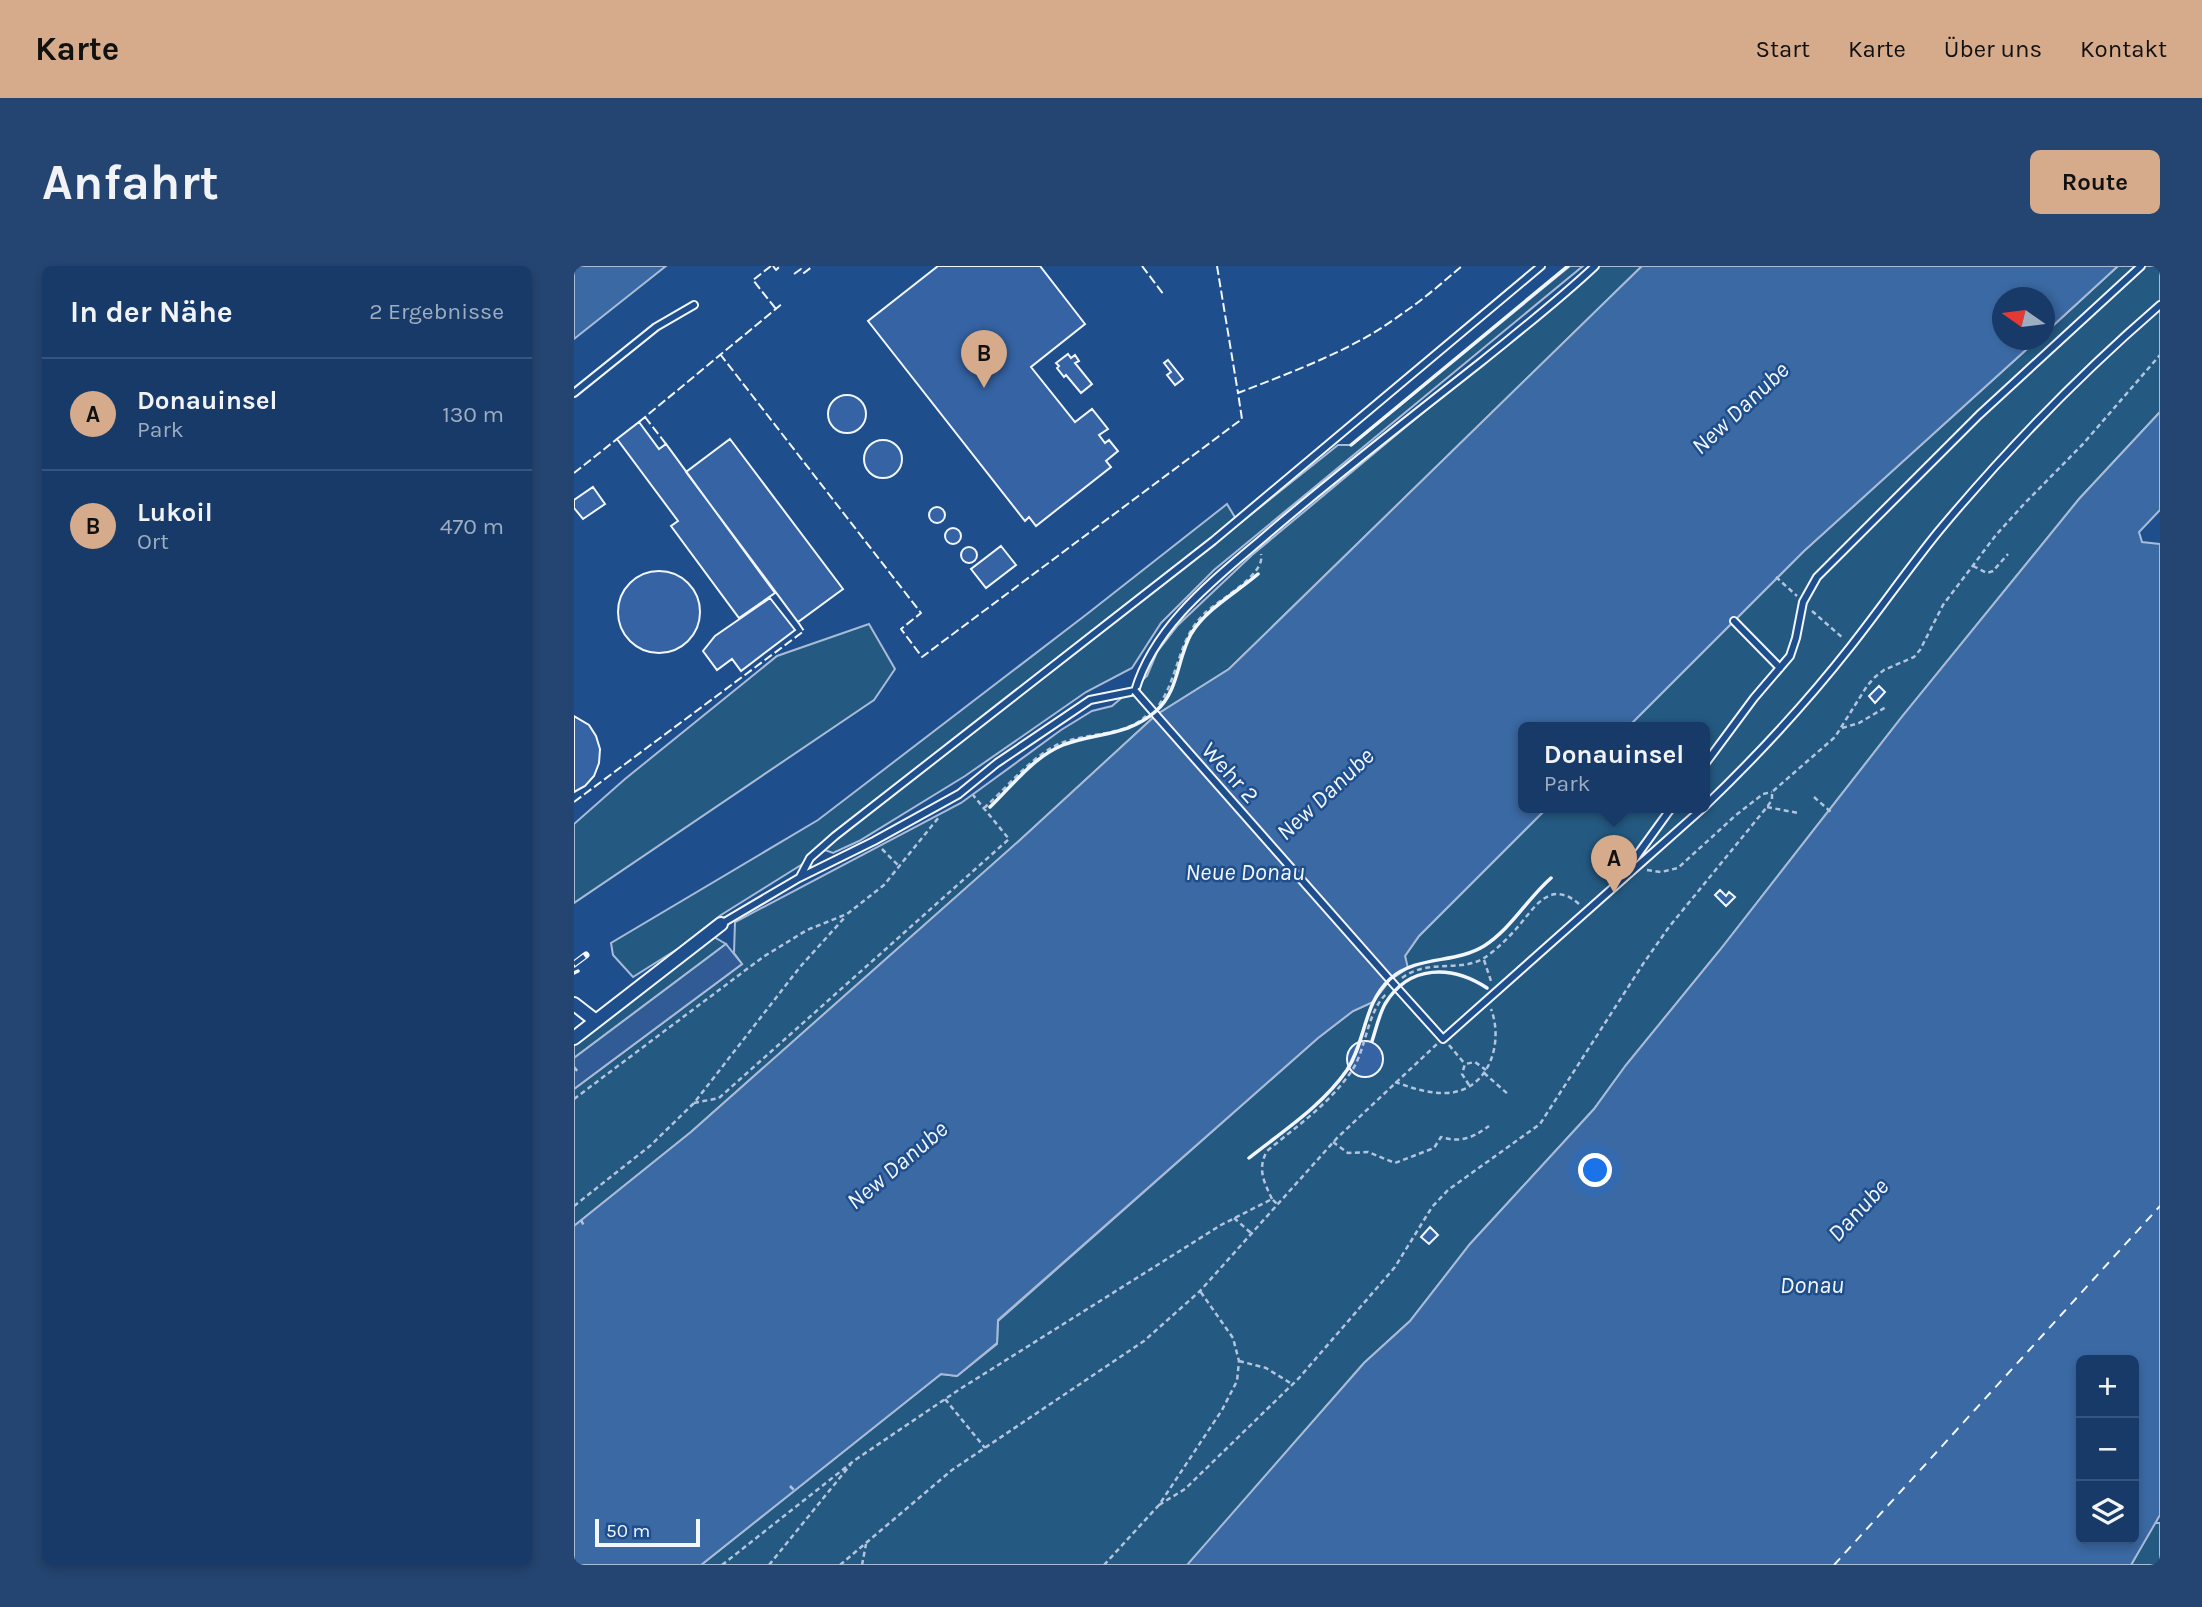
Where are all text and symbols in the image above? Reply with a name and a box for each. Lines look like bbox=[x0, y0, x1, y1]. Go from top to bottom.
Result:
text: Karte bbox=[35, 30, 119, 68]
text: Start bbox=[1756, 35, 1810, 63]
text: Karte bbox=[1848, 35, 1906, 63]
text: Über uns bbox=[1944, 35, 2042, 63]
text: Kontakt bbox=[2080, 35, 2167, 63]
button: Route bbox=[2030, 150, 2160, 214]
text: Anfahrt bbox=[42, 154, 219, 211]
north arrow bbox=[1992, 287, 2055, 350]
text: In der Nähe bbox=[70, 294, 233, 330]
text: 2 Ergebnisse bbox=[369, 298, 504, 325]
pin: B bbox=[961, 330, 1007, 388]
water label: New Danube bbox=[1686, 356, 1794, 460]
text: Donauinsel bbox=[137, 385, 277, 416]
text: A bbox=[86, 401, 100, 428]
text: 130 m bbox=[442, 401, 504, 428]
text: Park bbox=[137, 416, 184, 443]
text: Lukoil bbox=[137, 497, 213, 528]
text: B bbox=[86, 513, 100, 540]
text: 470 m bbox=[440, 513, 504, 540]
text: Ort bbox=[137, 528, 169, 555]
popup bbox=[1518, 722, 1710, 813]
street label: Wehr 2 bbox=[1196, 737, 1264, 809]
text: Donauinsel bbox=[1544, 739, 1684, 770]
water label: New Danube bbox=[1271, 742, 1379, 846]
text: Park bbox=[1544, 770, 1590, 797]
pin: A bbox=[1591, 835, 1637, 893]
water label: Neue Donau bbox=[1185, 858, 1305, 886]
water label: New Danube bbox=[841, 1115, 953, 1215]
your location bbox=[1578, 1153, 1612, 1187]
water label: Danube bbox=[1822, 1173, 1894, 1247]
water label: Donau bbox=[1780, 1271, 1844, 1299]
map controls bbox=[2076, 1355, 2139, 1544]
button: + bbox=[2076, 1355, 2139, 1418]
button: − bbox=[2076, 1418, 2139, 1481]
button: layers bbox=[2076, 1481, 2139, 1544]
scale bar bbox=[595, 1516, 700, 1548]
text: 50 m bbox=[606, 1520, 650, 1542]

